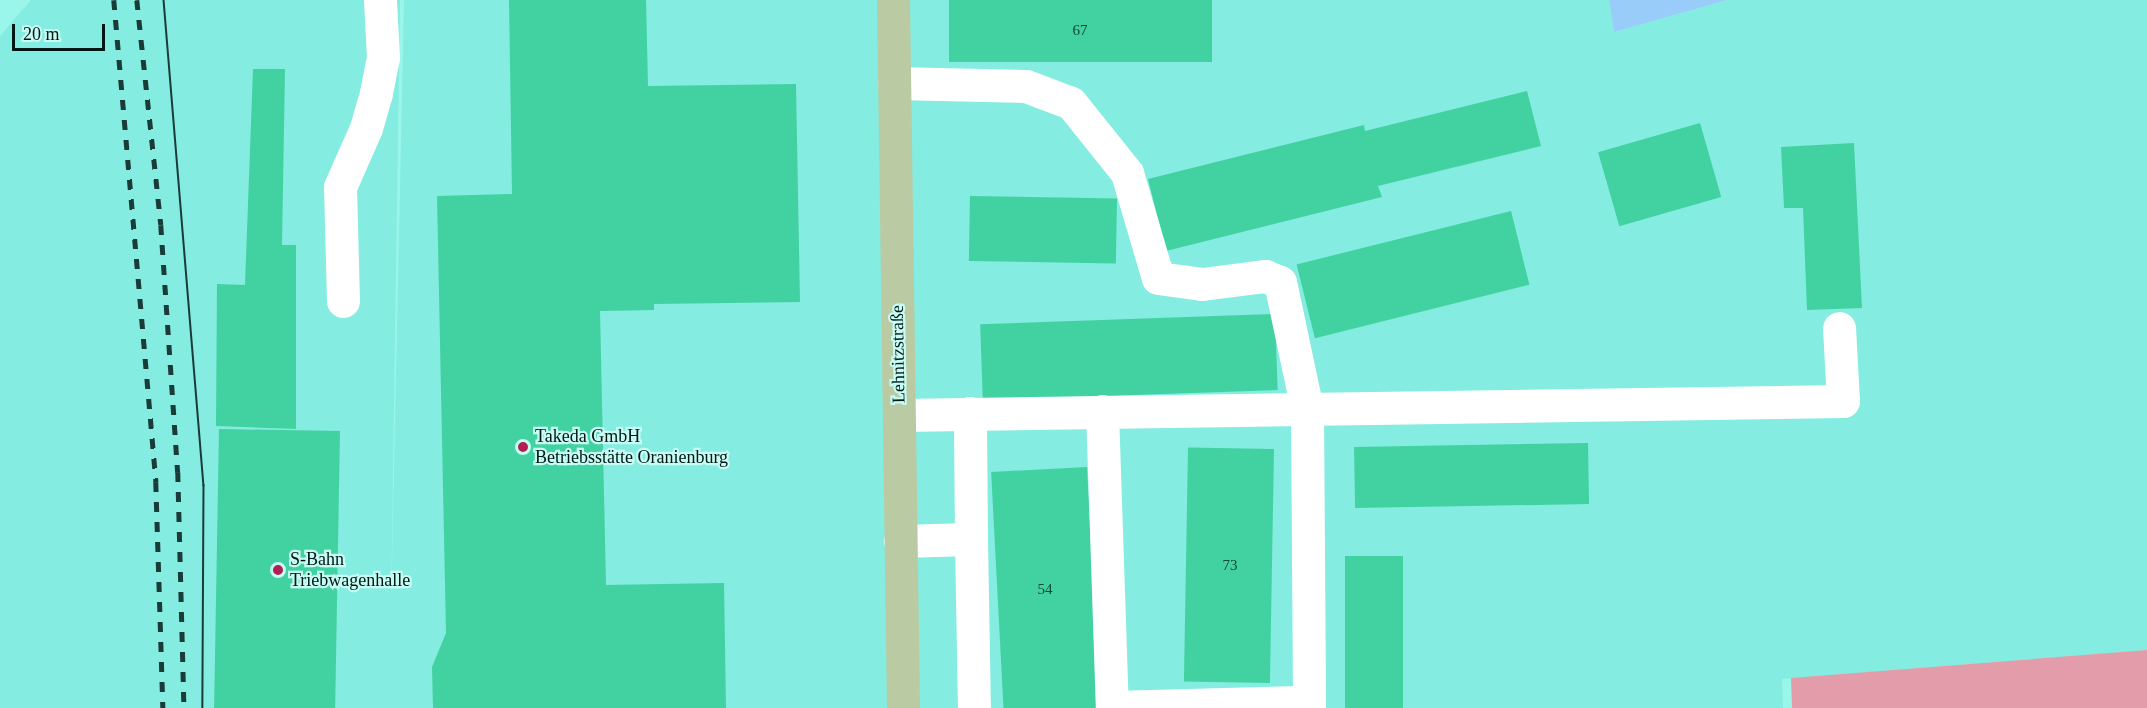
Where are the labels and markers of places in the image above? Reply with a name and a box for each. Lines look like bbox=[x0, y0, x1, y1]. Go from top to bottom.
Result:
place label: Takeda GmbH Betriebsstätte Oranienburg bbox=[535, 426, 728, 468]
marker: Takeda GmbH Betriebsstätte Oranienburg bbox=[516, 440, 530, 454]
place label: S-Bahn Triebwagenhalle bbox=[290, 549, 410, 592]
marker: S-Bahn Triebwagenhalle bbox=[271, 563, 285, 577]

